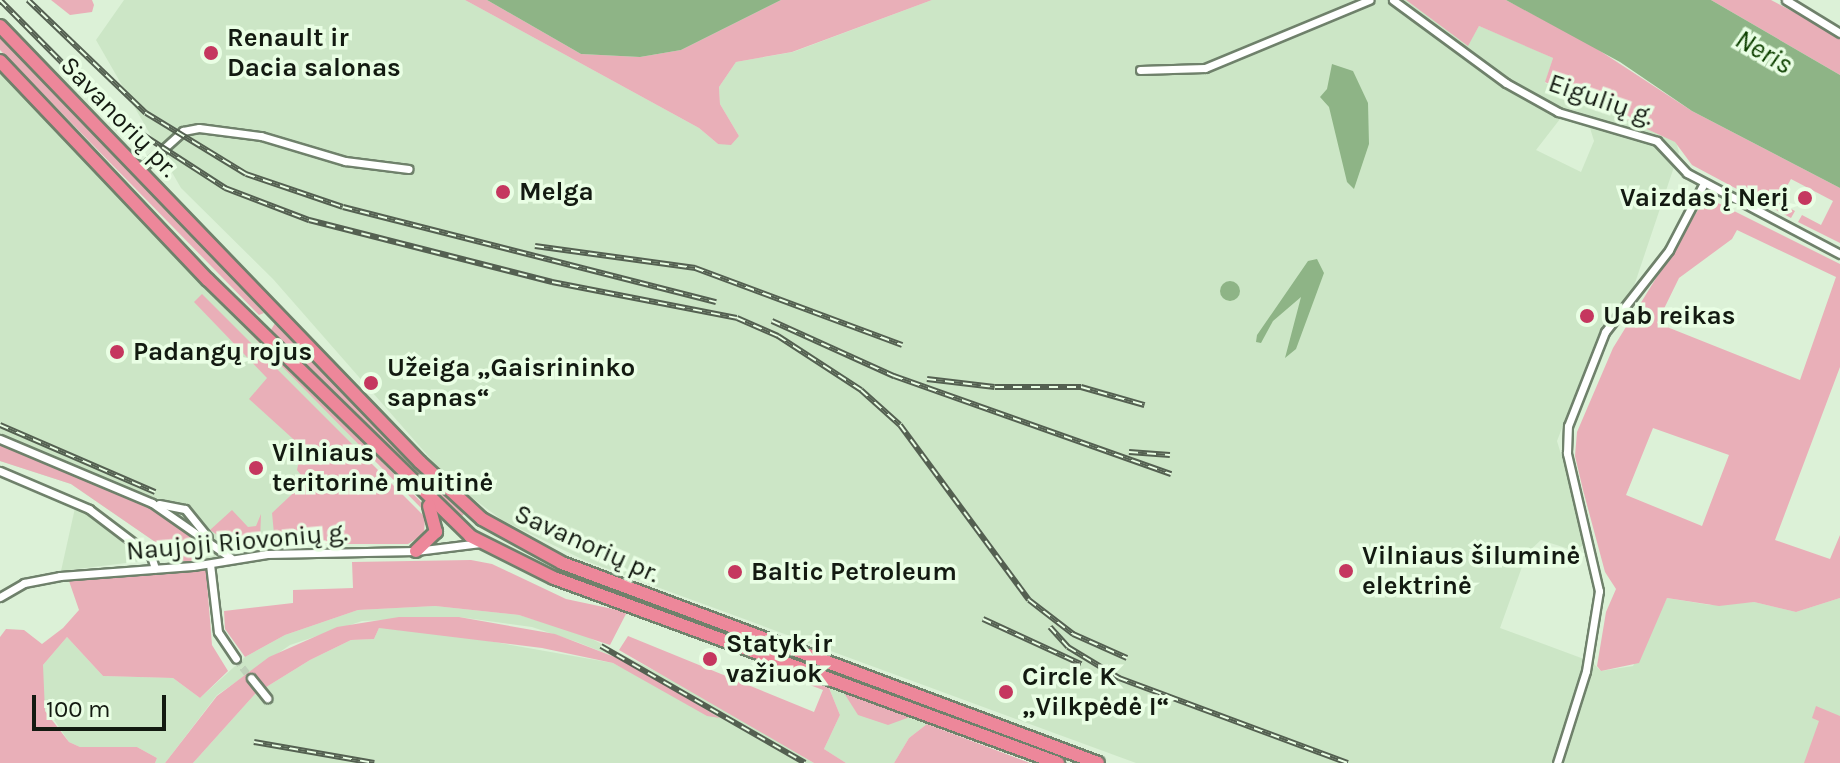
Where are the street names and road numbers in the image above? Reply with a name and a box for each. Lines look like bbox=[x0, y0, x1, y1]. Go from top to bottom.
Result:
street label: Savanorių pr. bbox=[54, 50, 184, 184]
street label: Eigulių g. bbox=[1544, 67, 1658, 133]
street label: Savanorių pr. bbox=[510, 498, 664, 590]
street label: Naujoji Riovonių g. bbox=[125, 517, 349, 567]

